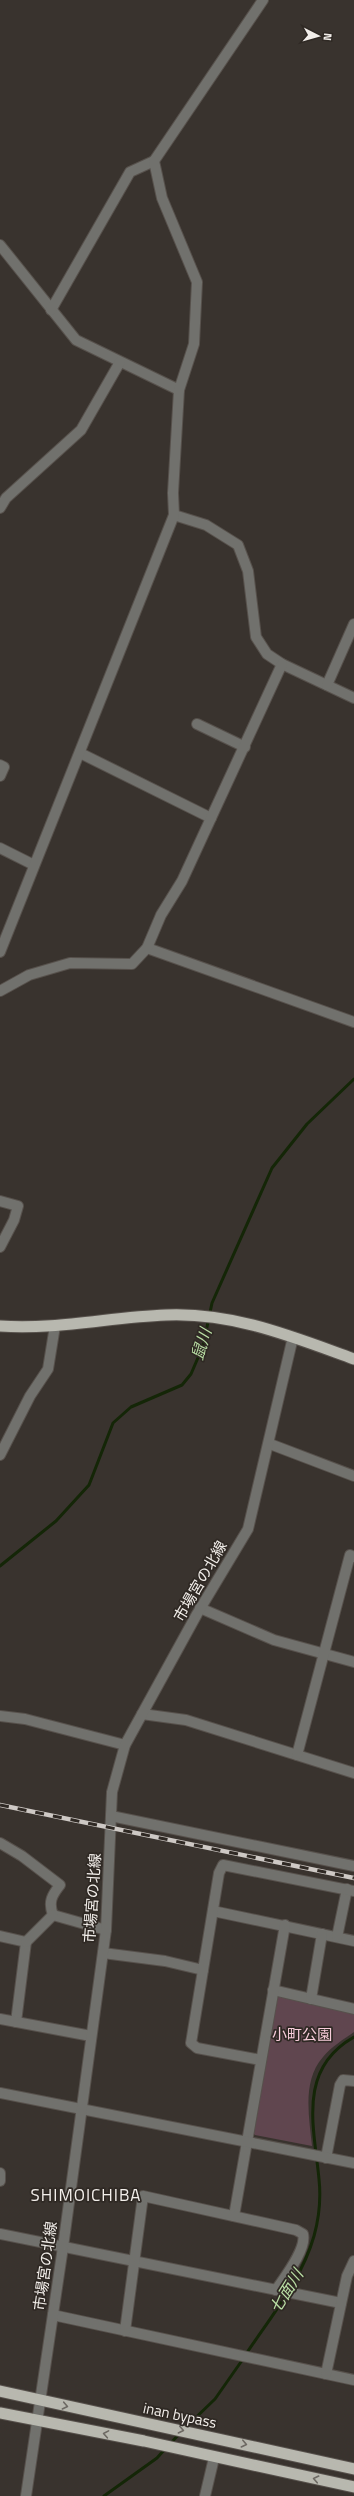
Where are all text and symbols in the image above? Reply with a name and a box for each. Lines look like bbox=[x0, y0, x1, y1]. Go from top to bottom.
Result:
north arrow bbox=[298, 16, 338, 56]
text: N bbox=[320, 32, 336, 42]
water label: 鼠川 bbox=[185, 1323, 218, 1363]
street label: 市場宮の北線 bbox=[168, 1536, 232, 1626]
street label: 市場宮の北線 bbox=[77, 1852, 107, 1944]
park label: 小町公園 bbox=[272, 2023, 332, 2046]
district label: SHIMOICHIBA bbox=[31, 2182, 141, 2208]
street label: 市場宮の北線 bbox=[27, 2220, 63, 2312]
water label: 七面川 bbox=[263, 2263, 310, 2318]
street label: inan bypass bbox=[141, 2396, 219, 2434]
one-way arrow bbox=[62, 2401, 69, 2409]
one-way arrow bbox=[178, 2426, 185, 2434]
one-way arrow bbox=[103, 2431, 109, 2439]
one-way arrow bbox=[240, 2440, 247, 2448]
one-way arrow bbox=[313, 2475, 319, 2483]

